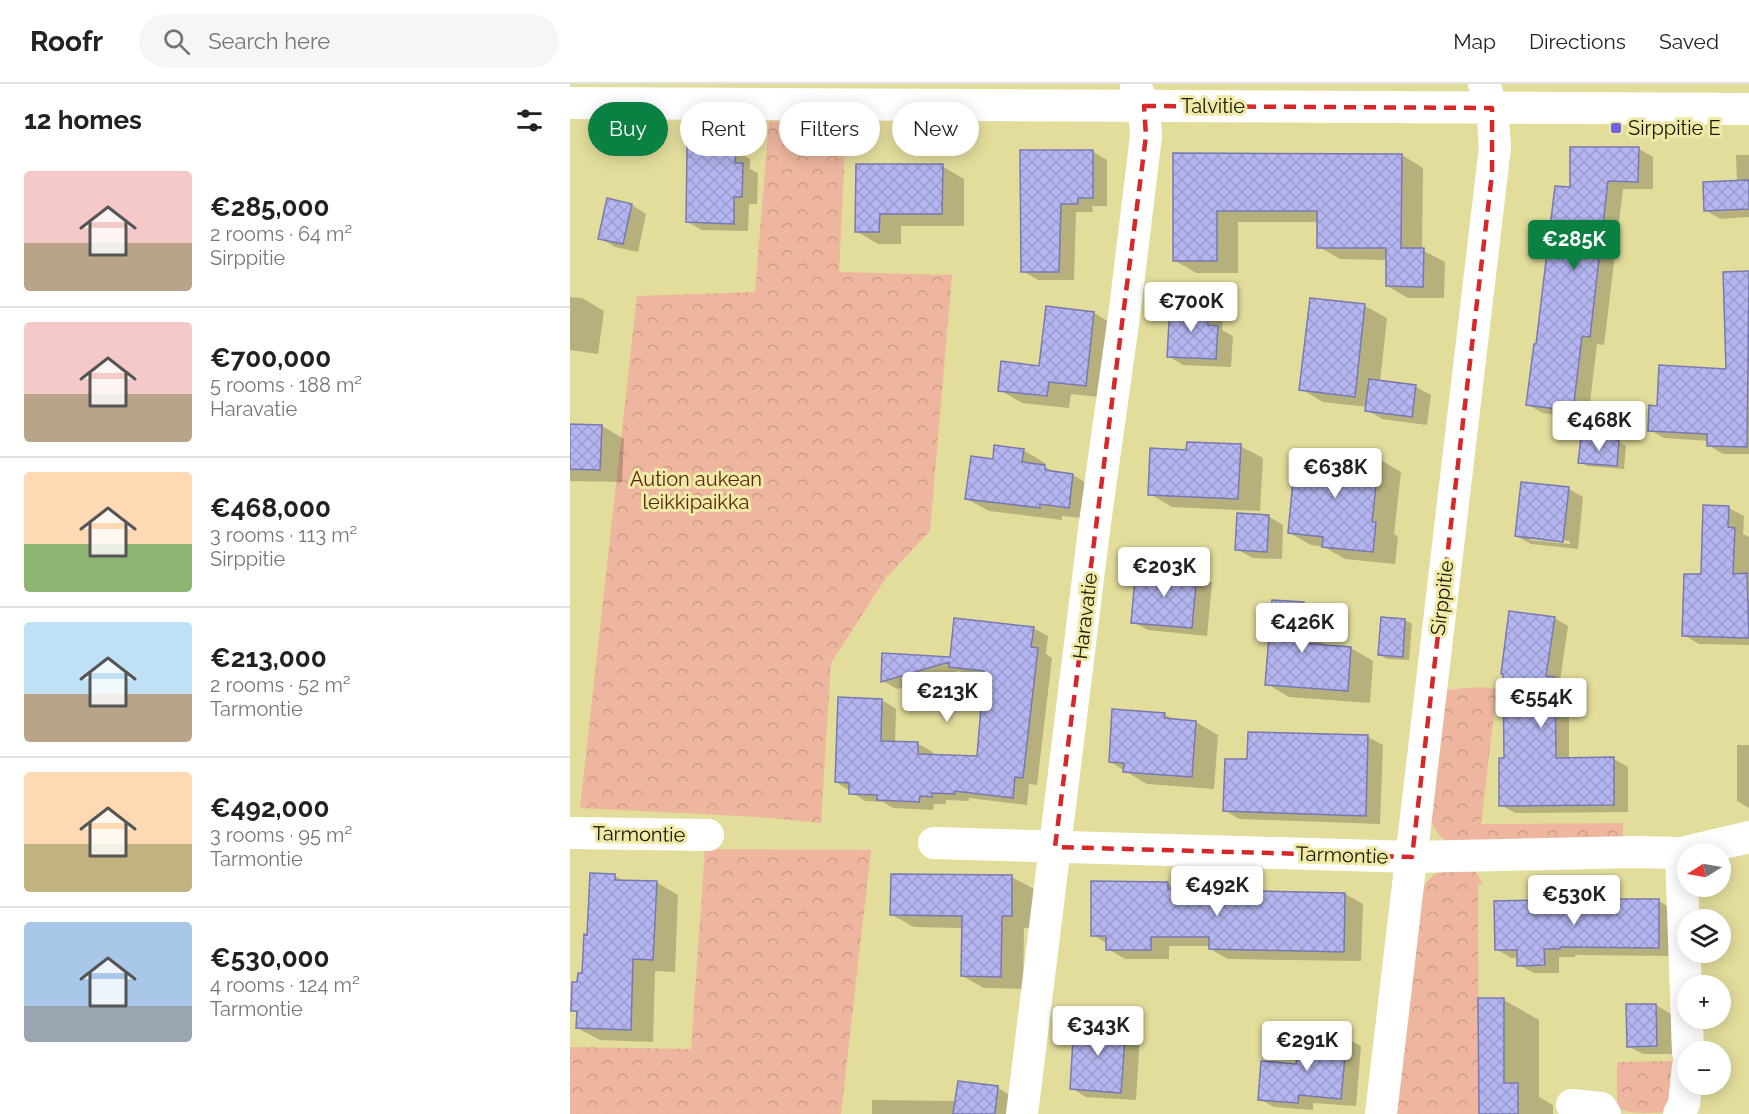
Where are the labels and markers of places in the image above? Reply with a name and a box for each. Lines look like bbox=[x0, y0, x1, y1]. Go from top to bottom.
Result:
place label: Sirppitie E bbox=[1628, 116, 1721, 140]
marker: Sirppitie E bbox=[1609, 121, 1623, 135]
pin: €285K bbox=[1532, 220, 1616, 271]
pin: €700K bbox=[1149, 282, 1233, 333]
pin: €468K bbox=[1557, 401, 1641, 452]
pin: €638K bbox=[1293, 448, 1377, 499]
pin: €203K bbox=[1122, 547, 1206, 598]
pin: €426K bbox=[1260, 603, 1344, 654]
pin: €213K bbox=[905, 672, 989, 723]
pin: €554K bbox=[1499, 678, 1583, 729]
pin: €492K bbox=[1175, 866, 1259, 917]
pin: €530K bbox=[1532, 875, 1616, 926]
pin: €343K bbox=[1056, 1006, 1140, 1057]
pin: €291K bbox=[1265, 1021, 1349, 1072]

